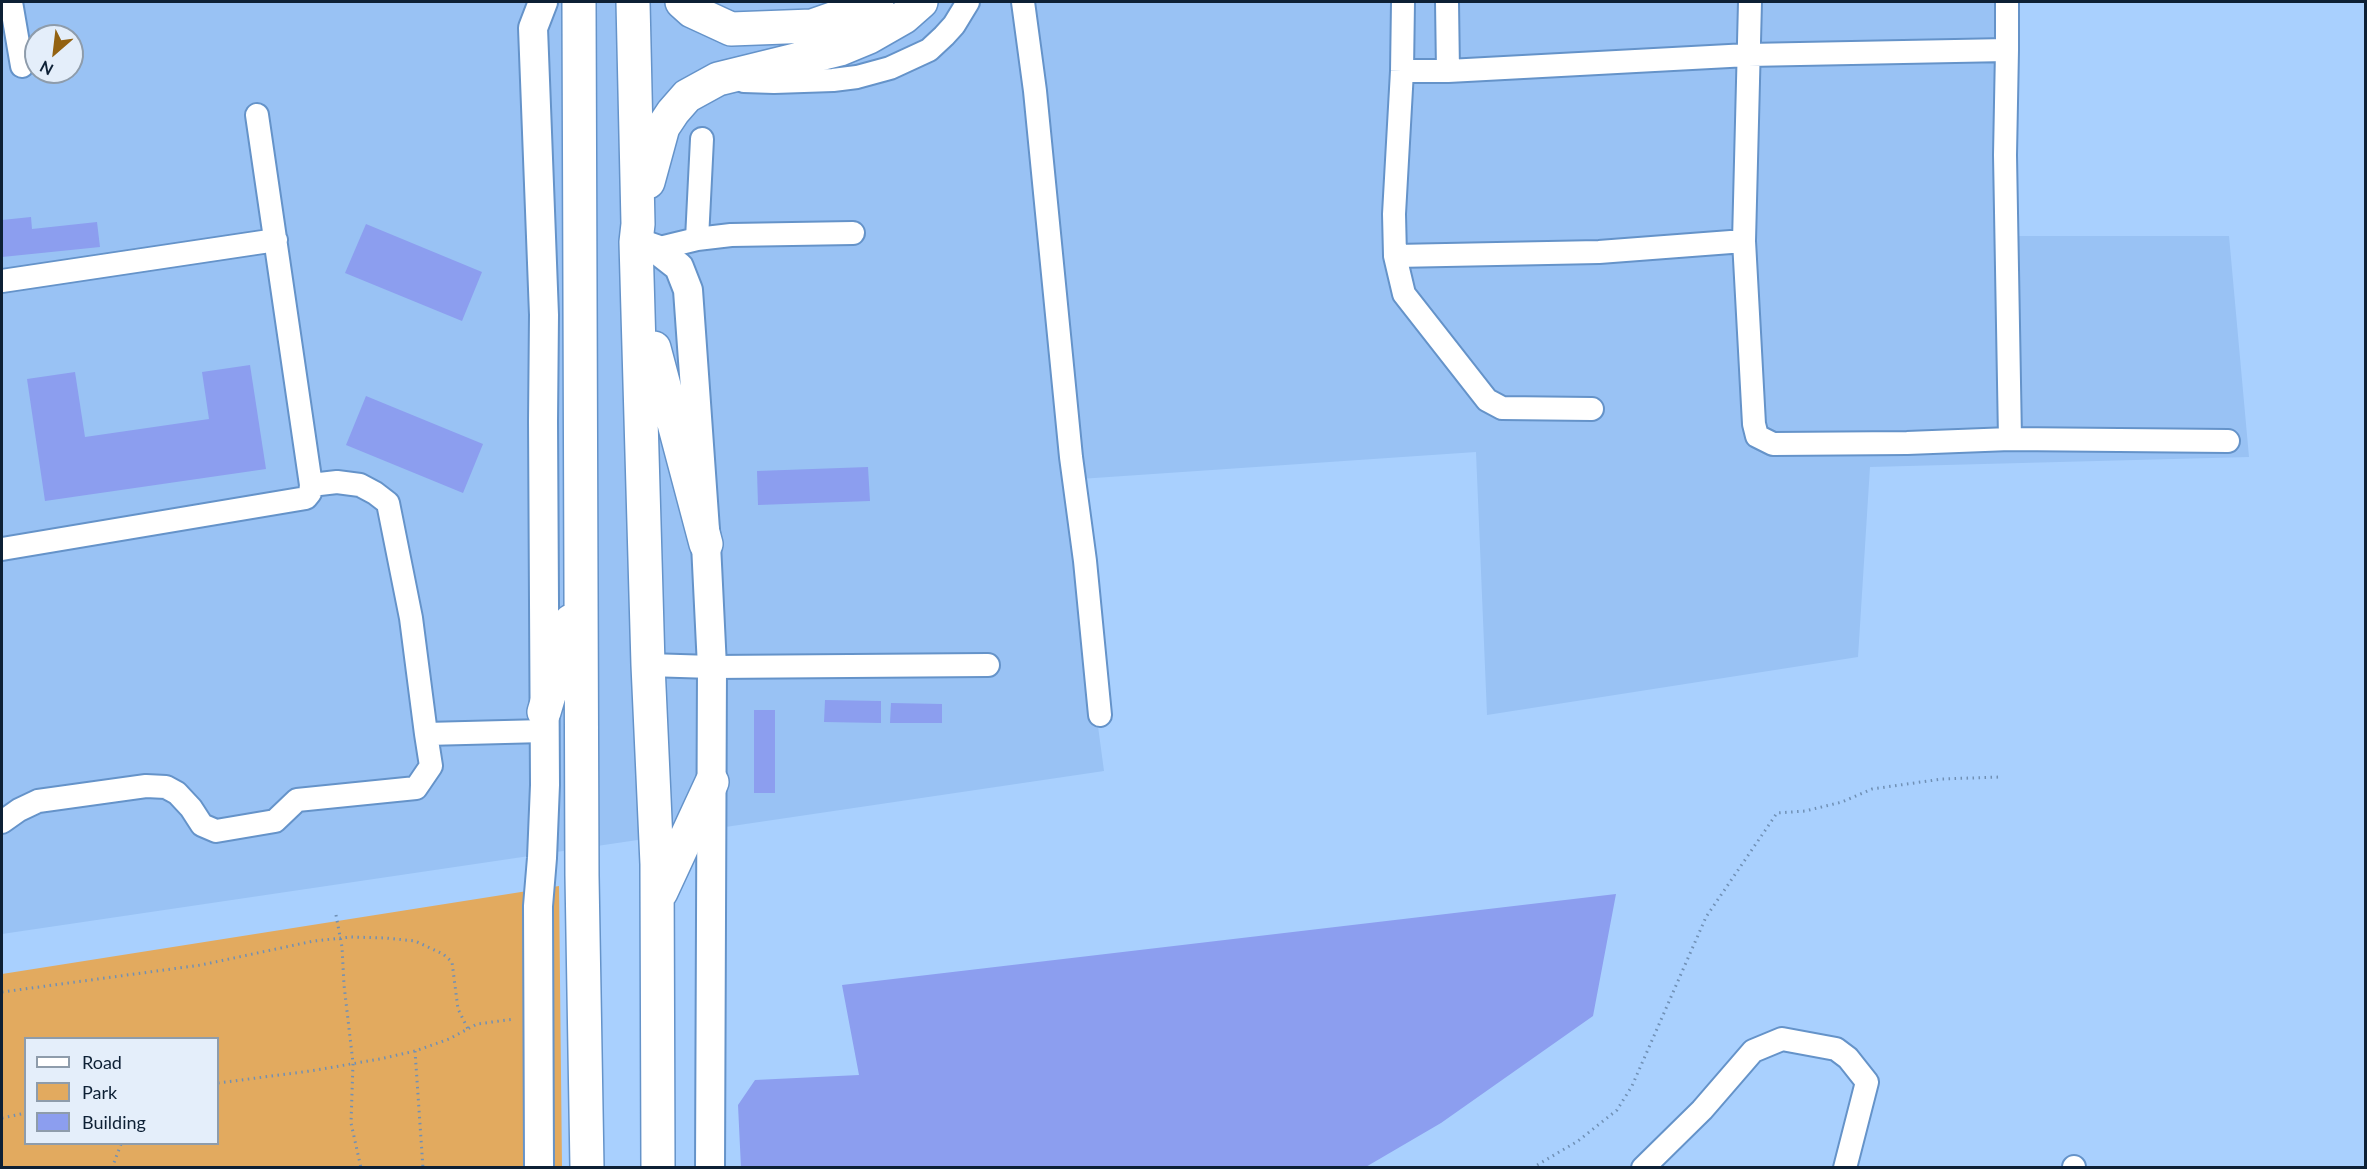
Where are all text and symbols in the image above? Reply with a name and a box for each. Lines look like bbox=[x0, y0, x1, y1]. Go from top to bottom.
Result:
north arrow bbox=[24, 24, 84, 84]
text: N bbox=[36, 57, 56, 80]
legend bbox=[24, 1037, 219, 1145]
text: Road bbox=[82, 1051, 122, 1073]
text: Park bbox=[82, 1081, 117, 1103]
text: Building bbox=[82, 1111, 146, 1133]

